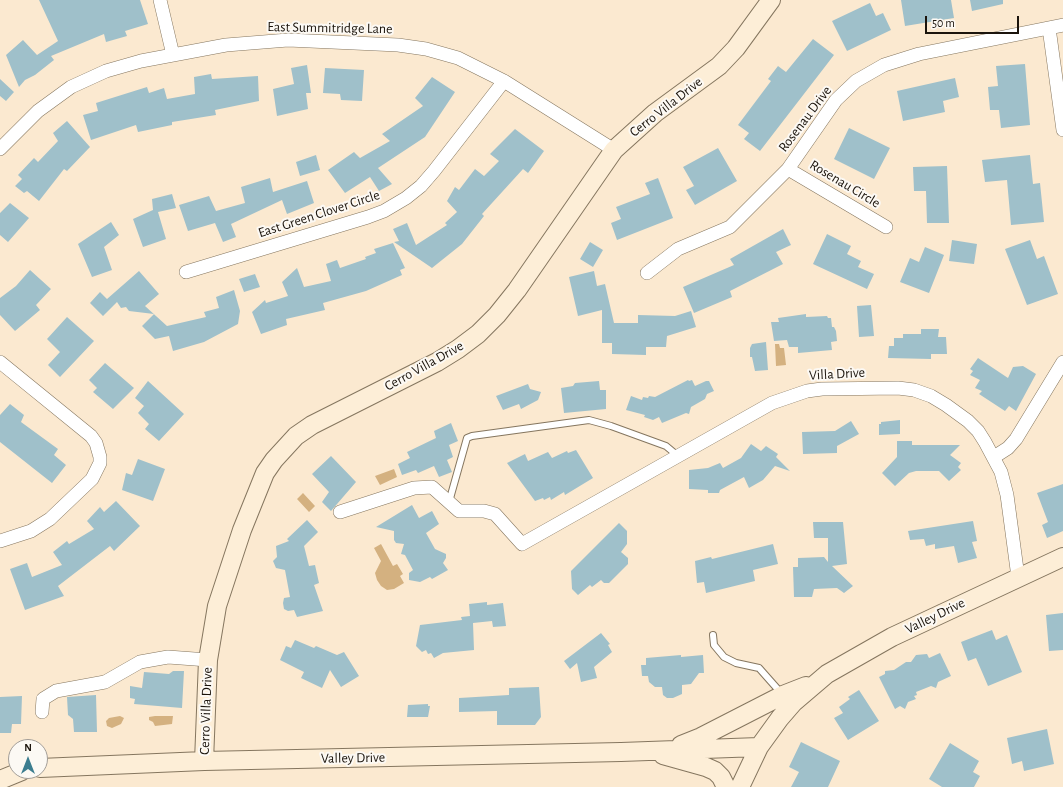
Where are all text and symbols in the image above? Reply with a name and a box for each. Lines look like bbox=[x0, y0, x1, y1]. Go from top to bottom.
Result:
scale bar bbox=[927, 8, 1021, 34]
text: 50 m bbox=[932, 17, 955, 29]
street label: East Summitridge Lane bbox=[267, 19, 393, 37]
street label: Cerro Villa Drive bbox=[626, 73, 706, 141]
street label: Rosenau Drive bbox=[775, 83, 835, 155]
street label: Rosenau Circle bbox=[807, 156, 883, 212]
street label: East Green Clover Circle bbox=[256, 186, 382, 242]
street label: Cerro Villa Drive bbox=[382, 337, 466, 395]
street label: Villa Drive bbox=[809, 364, 865, 384]
street label: Valley Drive bbox=[902, 594, 968, 638]
street label: Cerro Villa Drive bbox=[196, 667, 216, 755]
north arrow bbox=[8, 739, 48, 779]
text: N bbox=[24, 742, 32, 753]
street label: Valley Drive bbox=[321, 749, 385, 767]

